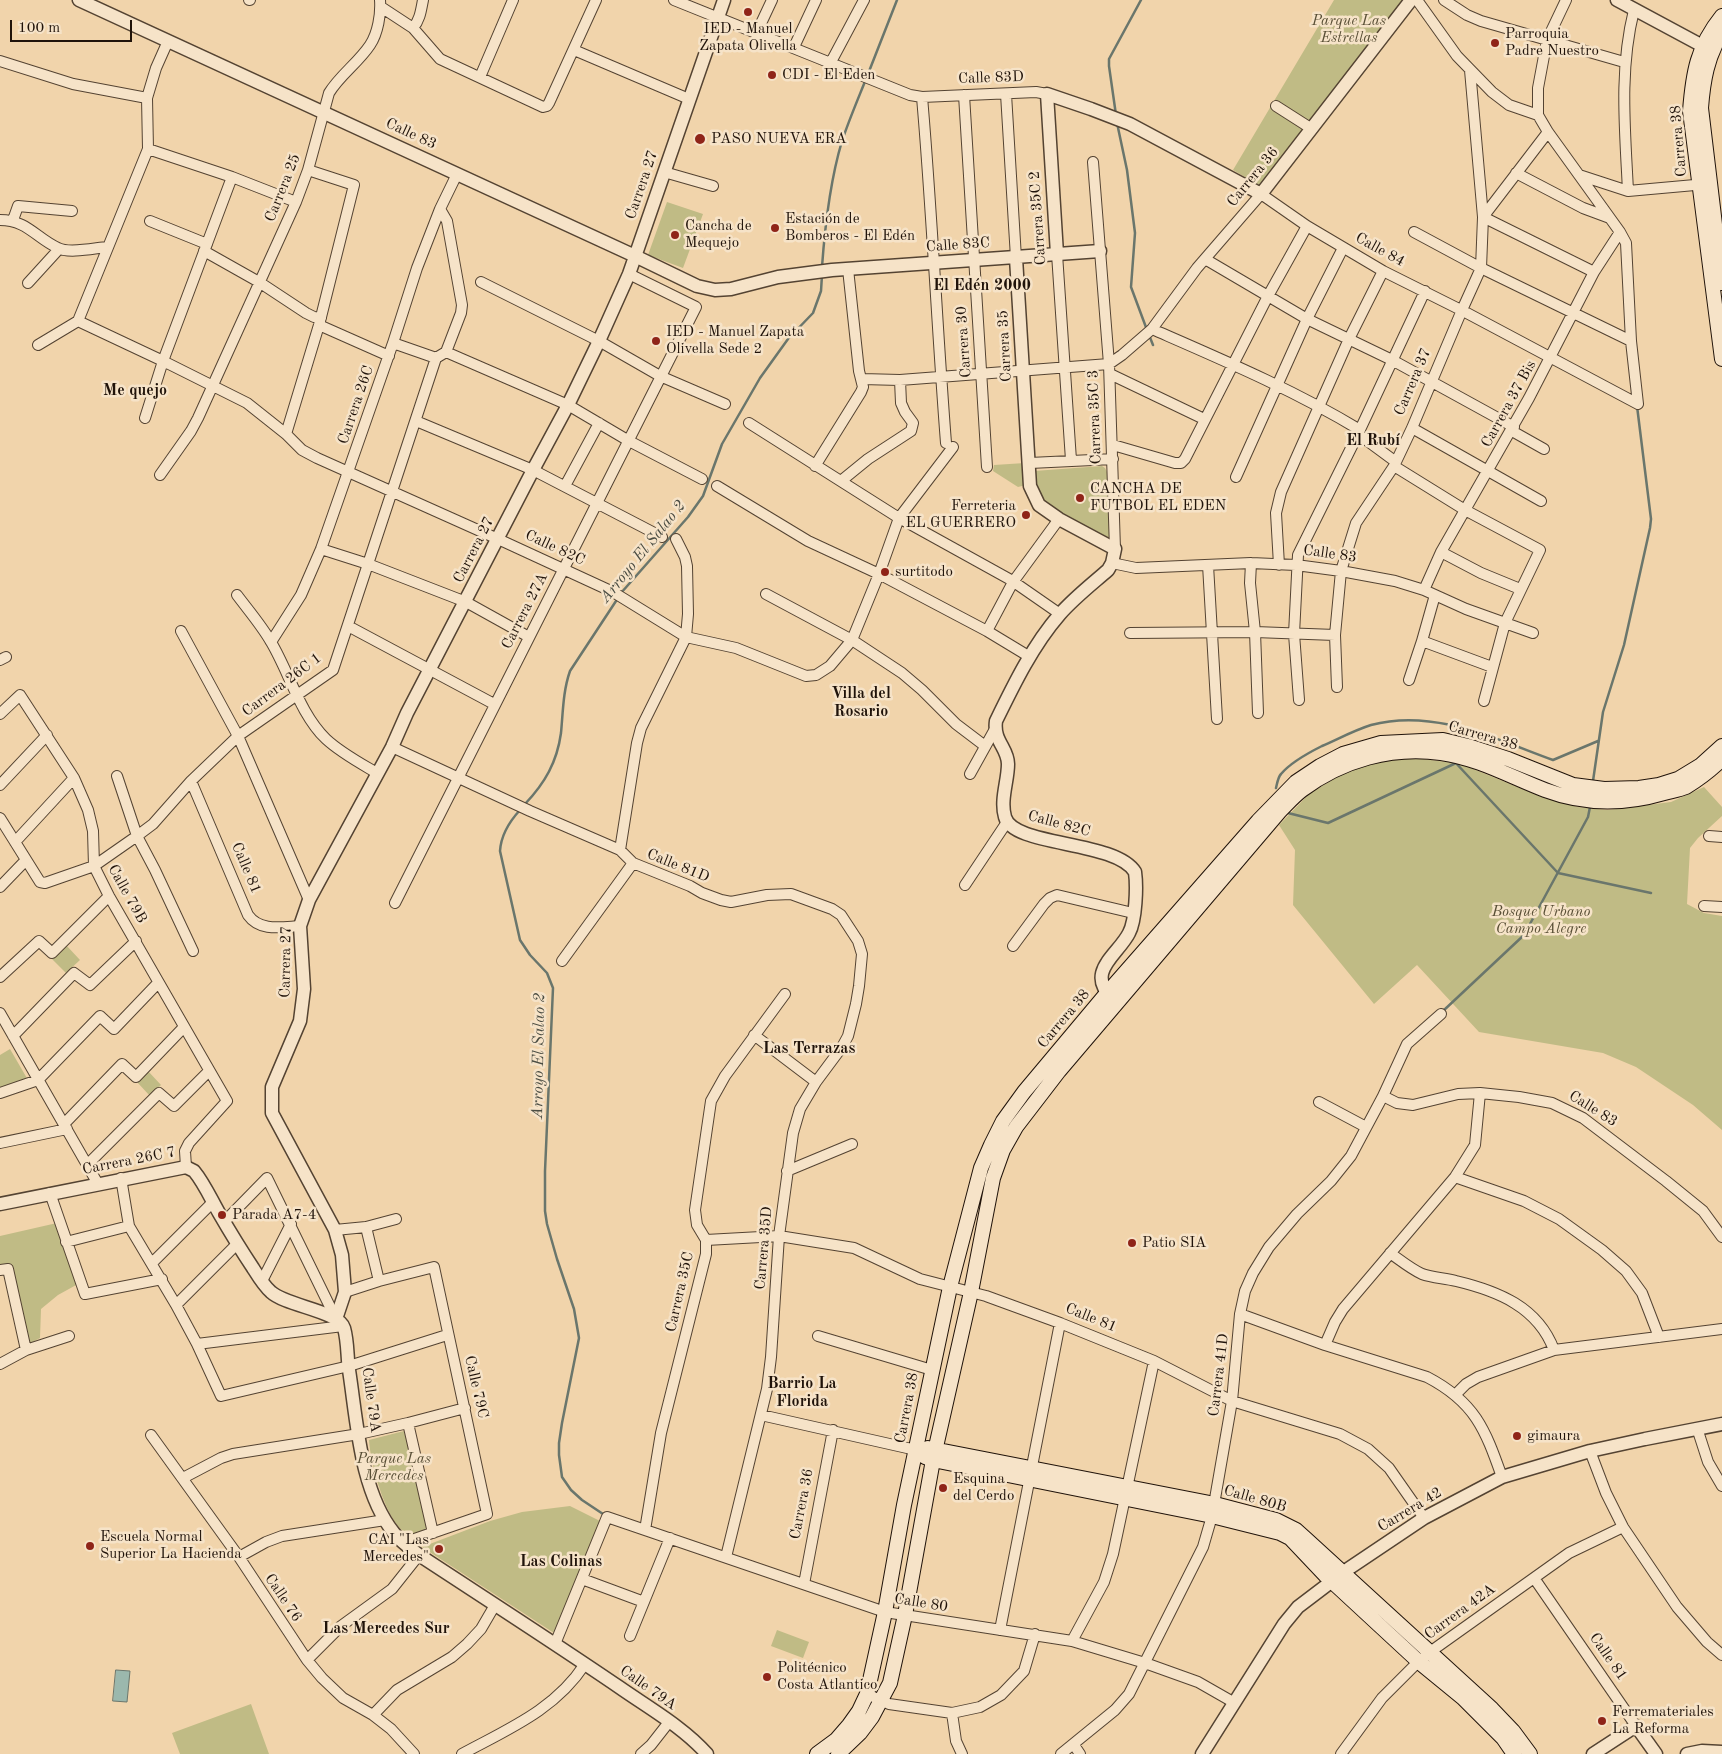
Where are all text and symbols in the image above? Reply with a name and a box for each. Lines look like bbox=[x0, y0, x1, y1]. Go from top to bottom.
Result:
marker: IED - Manuel Zapata Olivella bbox=[742, 6, 754, 18]
scale bar bbox=[12, 10, 135, 42]
park label: Parque Las Estrellas bbox=[1312, 12, 1386, 47]
place label: IED - Manuel Zapata Olivella bbox=[699, 20, 797, 55]
text: 100 m bbox=[18, 21, 60, 36]
place label: Parroquia Padre Nuestro bbox=[1505, 25, 1599, 60]
marker: Parroquia Padre Nuestro bbox=[1489, 37, 1501, 49]
place label: CDI - El Eden bbox=[782, 66, 875, 84]
street label: Calle 83D bbox=[958, 68, 1024, 88]
marker: CDI - El Eden bbox=[766, 69, 778, 81]
street label: Carrera 38 bbox=[1667, 104, 1691, 178]
street label: Calle 83 bbox=[383, 114, 439, 154]
place label: PASO NUEVA ERA bbox=[711, 130, 847, 148]
marker: PASO NUEVA ERA bbox=[693, 132, 707, 146]
street label: Carrera 36 bbox=[1223, 143, 1283, 211]
street label: Carrera 27 bbox=[622, 148, 662, 222]
street label: Carrera 25 bbox=[261, 151, 305, 225]
street label: Carrera 35C 2 bbox=[1026, 170, 1050, 266]
place label: Estación de Bomberos - El Edén bbox=[785, 210, 915, 245]
place label: Cancha de Mequejo bbox=[685, 217, 752, 252]
marker: Estación de Bomberos - El Edén bbox=[769, 222, 781, 234]
marker: Cancha de Mequejo bbox=[669, 229, 681, 241]
street label: Calle 84 bbox=[1352, 229, 1408, 271]
street label: Calle 83C bbox=[925, 234, 991, 256]
district label: El Edén 2000 bbox=[933, 276, 1031, 296]
street label: Carrera 30 bbox=[953, 306, 975, 378]
street label: Carrera 35 bbox=[994, 310, 1016, 382]
place label: IED - Manuel Zapata Olivella Sede 2 bbox=[666, 323, 804, 358]
marker: IED - Manuel Zapata Olivella Sede 2 bbox=[650, 335, 662, 347]
street label: Carrera 37 bbox=[1391, 345, 1435, 419]
street label: Carrera 37 Bis bbox=[1478, 357, 1540, 451]
street label: Carrera 26C bbox=[334, 363, 378, 447]
street label: Carrera 35C 3 bbox=[1084, 369, 1106, 465]
district label: Me quejo bbox=[103, 381, 167, 401]
district label: El Rubí bbox=[1346, 431, 1400, 451]
place label: CANCHA DE FUTBOL EL EDEN bbox=[1090, 480, 1226, 515]
marker: CANCHA DE FUTBOL EL EDEN bbox=[1074, 492, 1086, 504]
water label: Arroyo El Salao 2 bbox=[596, 497, 690, 607]
place label: Ferreteria EL GUERRERO bbox=[905, 497, 1016, 532]
marker: Ferreteria EL GUERRERO bbox=[1020, 509, 1032, 521]
street label: Carrera 27 bbox=[450, 514, 498, 586]
street label: Calle 82C bbox=[522, 526, 588, 570]
street label: Calle 83 bbox=[1302, 541, 1358, 567]
place label: surtitodo bbox=[895, 563, 953, 581]
marker: surtitodo bbox=[879, 566, 891, 578]
street label: Carrera 27A bbox=[498, 570, 552, 652]
street label: Carrera 26C 1 bbox=[239, 649, 325, 721]
district label: Villa del Rosario bbox=[831, 684, 891, 722]
street label: Carrera 38 bbox=[1446, 717, 1520, 755]
street label: Calle 82C bbox=[1026, 807, 1092, 841]
street label: Calle 81 bbox=[227, 840, 265, 896]
street label: Calle 81D bbox=[644, 845, 712, 887]
street label: Calle 79B bbox=[104, 861, 150, 927]
park label: Bosque Urbano Campo Alegre bbox=[1492, 903, 1590, 938]
street label: Carrera 27 bbox=[276, 926, 296, 998]
street label: Carrera 38 bbox=[1034, 986, 1094, 1052]
water label: Arroyo El Salao 2 bbox=[528, 993, 550, 1119]
district label: Las Terrazas bbox=[763, 1039, 855, 1059]
street label: Calle 83 bbox=[1565, 1087, 1621, 1131]
street label: Carrera 26C 7 bbox=[81, 1143, 177, 1179]
place label: Parada A7-4 bbox=[232, 1206, 316, 1224]
street label: Carrera 35D bbox=[751, 1206, 777, 1290]
marker: Parada A7-4 bbox=[216, 1209, 228, 1221]
place label: Patio SIA bbox=[1142, 1234, 1207, 1252]
marker: Patio SIA bbox=[1126, 1237, 1138, 1249]
street label: Carrera 35C bbox=[662, 1250, 698, 1334]
street label: Calle 81 bbox=[1063, 1300, 1119, 1336]
street label: Carrera 41D bbox=[1205, 1332, 1233, 1418]
street label: Calle 79C bbox=[460, 1354, 492, 1420]
street label: Calle 79A bbox=[358, 1366, 384, 1434]
street label: Carrera 38 bbox=[891, 1371, 923, 1445]
district label: Barrio La Florida bbox=[767, 1374, 837, 1412]
place label: gimaura bbox=[1527, 1427, 1580, 1445]
marker: gimaura bbox=[1511, 1430, 1523, 1442]
park label: Parque Las Mercedes bbox=[357, 1450, 431, 1485]
street label: Carrera 36 bbox=[786, 1467, 818, 1541]
place label: Esquina del Cerdo bbox=[953, 1470, 1014, 1505]
street label: Calle 80B bbox=[1222, 1481, 1288, 1517]
marker: Esquina del Cerdo bbox=[937, 1482, 949, 1494]
street label: Carrera 42 bbox=[1375, 1484, 1445, 1536]
place label: Escuela Normal Superior La Hacienda bbox=[100, 1528, 242, 1563]
place label: CAI "Las Mercedes" bbox=[363, 1531, 429, 1566]
marker: Escuela Normal Superior La Hacienda bbox=[84, 1540, 96, 1552]
marker: CAI "Las Mercedes" bbox=[433, 1543, 445, 1555]
district label: Las Colinas bbox=[520, 1552, 602, 1572]
street label: Calle 76 bbox=[260, 1571, 306, 1625]
street label: Carrera 42A bbox=[1421, 1580, 1499, 1644]
street label: Calle 80 bbox=[893, 1590, 949, 1616]
district label: Las Mercedes Sur bbox=[322, 1619, 450, 1639]
street label: Calle 81 bbox=[1585, 1630, 1631, 1684]
place label: Politécnico Costa Atlantico bbox=[777, 1659, 877, 1694]
street label: Calle 79A bbox=[616, 1662, 680, 1714]
marker: Politécnico Costa Atlantico bbox=[761, 1671, 773, 1683]
place label: Ferremateriales La Reforma bbox=[1612, 1703, 1714, 1738]
marker: Ferremateriales La Reforma bbox=[1596, 1715, 1608, 1727]

